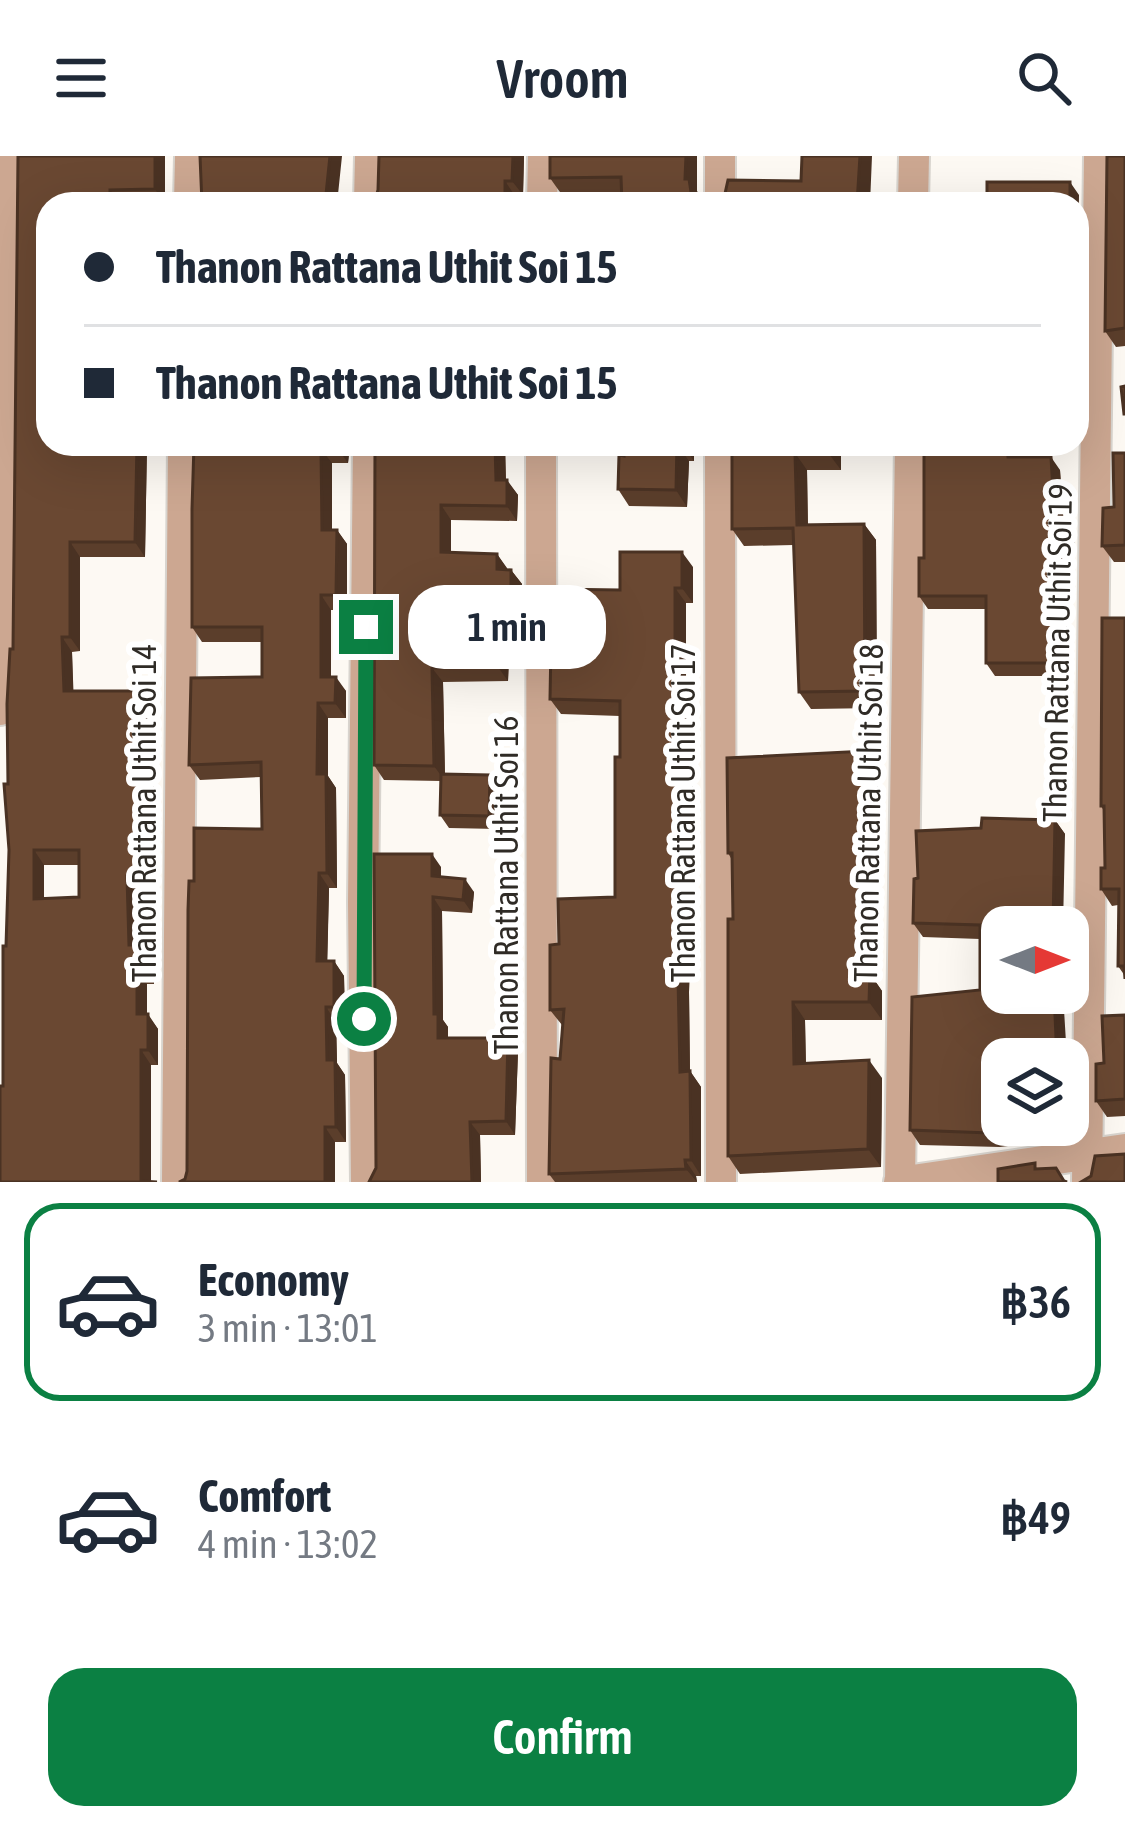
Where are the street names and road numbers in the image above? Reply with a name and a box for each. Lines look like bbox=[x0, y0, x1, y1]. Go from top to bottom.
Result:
street label: Thanon Rattana Uthit Soi 19 bbox=[1035, 483, 1079, 823]
street label: Thanon Rattana Uthit Soi 18 bbox=[846, 643, 890, 983]
street label: Thanon Rattana Uthit Soi 14 bbox=[125, 644, 163, 982]
street label: Thanon Rattana Uthit Soi 17 bbox=[664, 644, 702, 982]
street label: Thanon Rattana Uthit Soi 16 bbox=[487, 716, 525, 1054]

